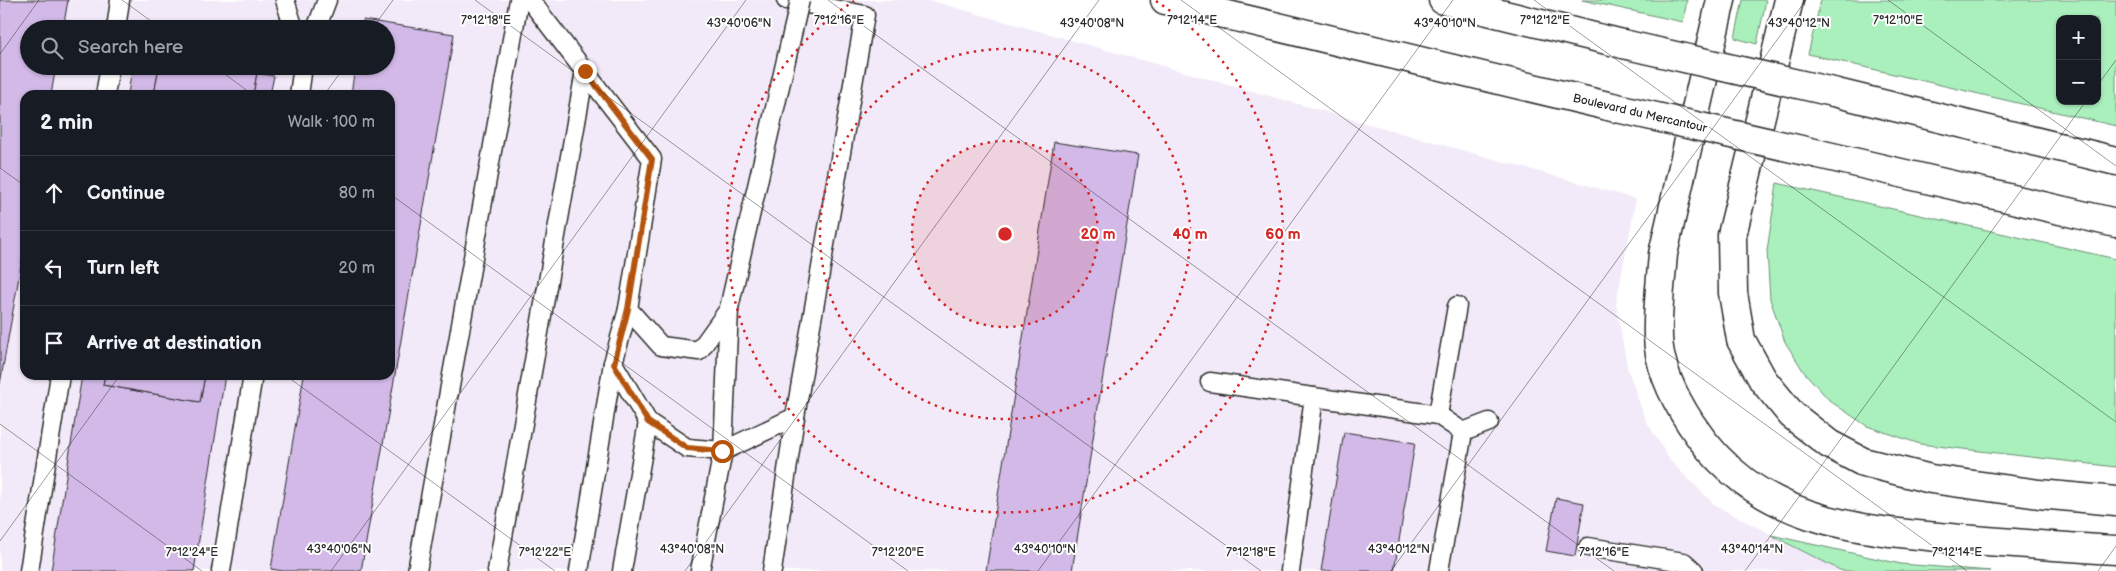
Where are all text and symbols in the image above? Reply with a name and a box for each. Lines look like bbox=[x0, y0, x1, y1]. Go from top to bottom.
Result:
text: 7°12'18"E bbox=[461, 13, 511, 28]
text: 7°12'16"E bbox=[814, 13, 864, 28]
text: 7°12'14"E bbox=[1167, 13, 1217, 28]
text: 7°12'12"E bbox=[1520, 13, 1570, 28]
text: 7°12'10"E bbox=[1873, 13, 1923, 28]
map controls bbox=[2056, 15, 2101, 105]
button: + bbox=[2056, 15, 2101, 60]
text: 43°40'06"N bbox=[707, 16, 771, 31]
text: 43°40'08"N bbox=[1060, 16, 1124, 31]
text: 43°40'10"N bbox=[1414, 16, 1476, 31]
text: 43°40'12"N bbox=[1768, 16, 1830, 31]
search box bbox=[20, 20, 395, 75]
icon: search bbox=[38, 34, 66, 62]
text: Search here bbox=[78, 36, 183, 59]
route end bbox=[574, 60, 597, 83]
button: − bbox=[2056, 60, 2101, 105]
street label: Boulevard du Mercantour bbox=[1571, 91, 1709, 136]
text: 2 min bbox=[40, 110, 93, 135]
text: Walk · 100 m bbox=[288, 113, 375, 132]
icon: ahead bbox=[40, 179, 68, 207]
text: Continue bbox=[87, 182, 165, 205]
text: 80 m bbox=[339, 184, 375, 203]
centre of rings bbox=[996, 225, 1014, 243]
text: 20 m bbox=[1081, 225, 1116, 244]
text: 40 m bbox=[1172, 225, 1208, 244]
text: 60 m bbox=[1265, 225, 1301, 244]
icon: left bbox=[40, 254, 68, 282]
text: Turn left bbox=[87, 257, 159, 280]
text: 20 m bbox=[339, 259, 375, 278]
icon: arrive bbox=[40, 329, 68, 357]
text: Arrive at destination bbox=[87, 332, 262, 355]
route start bbox=[711, 440, 734, 463]
text: 43°40'06"N bbox=[307, 542, 371, 557]
text: 43°40'08"N bbox=[660, 542, 724, 557]
text: 43°40'10"N bbox=[1014, 542, 1076, 557]
text: 43°40'12"N bbox=[1368, 542, 1430, 557]
text: 43°40'14"N bbox=[1721, 542, 1783, 557]
text: 7°12'24"E bbox=[166, 545, 218, 560]
text: 7°12'22"E bbox=[519, 545, 571, 560]
text: 7°12'20"E bbox=[872, 545, 924, 560]
text: 7°12'18"E bbox=[1226, 545, 1276, 560]
text: 7°12'16"E bbox=[1579, 545, 1629, 560]
text: 7°12'14"E bbox=[1932, 545, 1982, 560]

